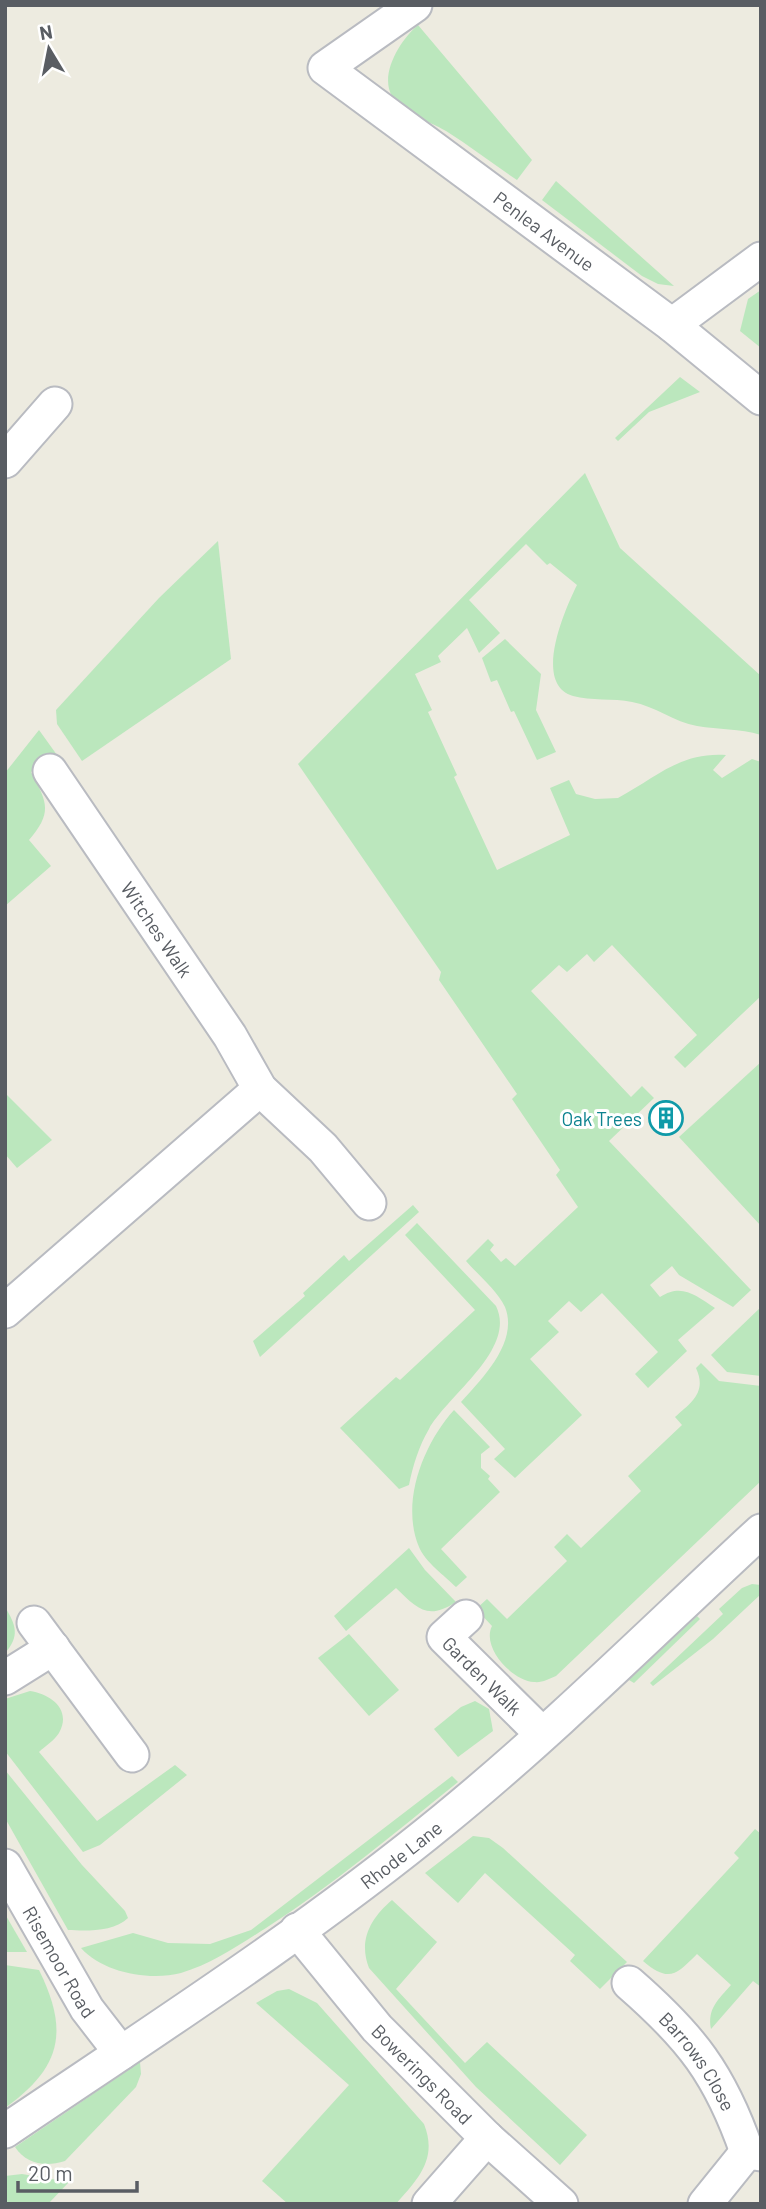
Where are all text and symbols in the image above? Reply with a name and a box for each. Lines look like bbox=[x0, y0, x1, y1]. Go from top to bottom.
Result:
north arrow bbox=[14, 14, 84, 84]
text: N bbox=[38, 19, 54, 44]
street label: Penlea Avenue bbox=[490, 186, 599, 275]
street label: Witches Walk bbox=[117, 877, 198, 981]
building icon: Oak Trees bbox=[647, 1099, 685, 1137]
place label: Oak Trees bbox=[561, 1107, 642, 1130]
street label: Garden Walk bbox=[438, 1631, 527, 1719]
street label: Rhode Lane bbox=[355, 1815, 446, 1893]
street label: Risemoor Road bbox=[19, 1902, 101, 2022]
street label: Barrows Close bbox=[655, 2007, 741, 2114]
street label: Bowerings Road bbox=[368, 2019, 478, 2129]
scale bar bbox=[18, 2150, 136, 2194]
text: 20 m bbox=[28, 2160, 73, 2185]

